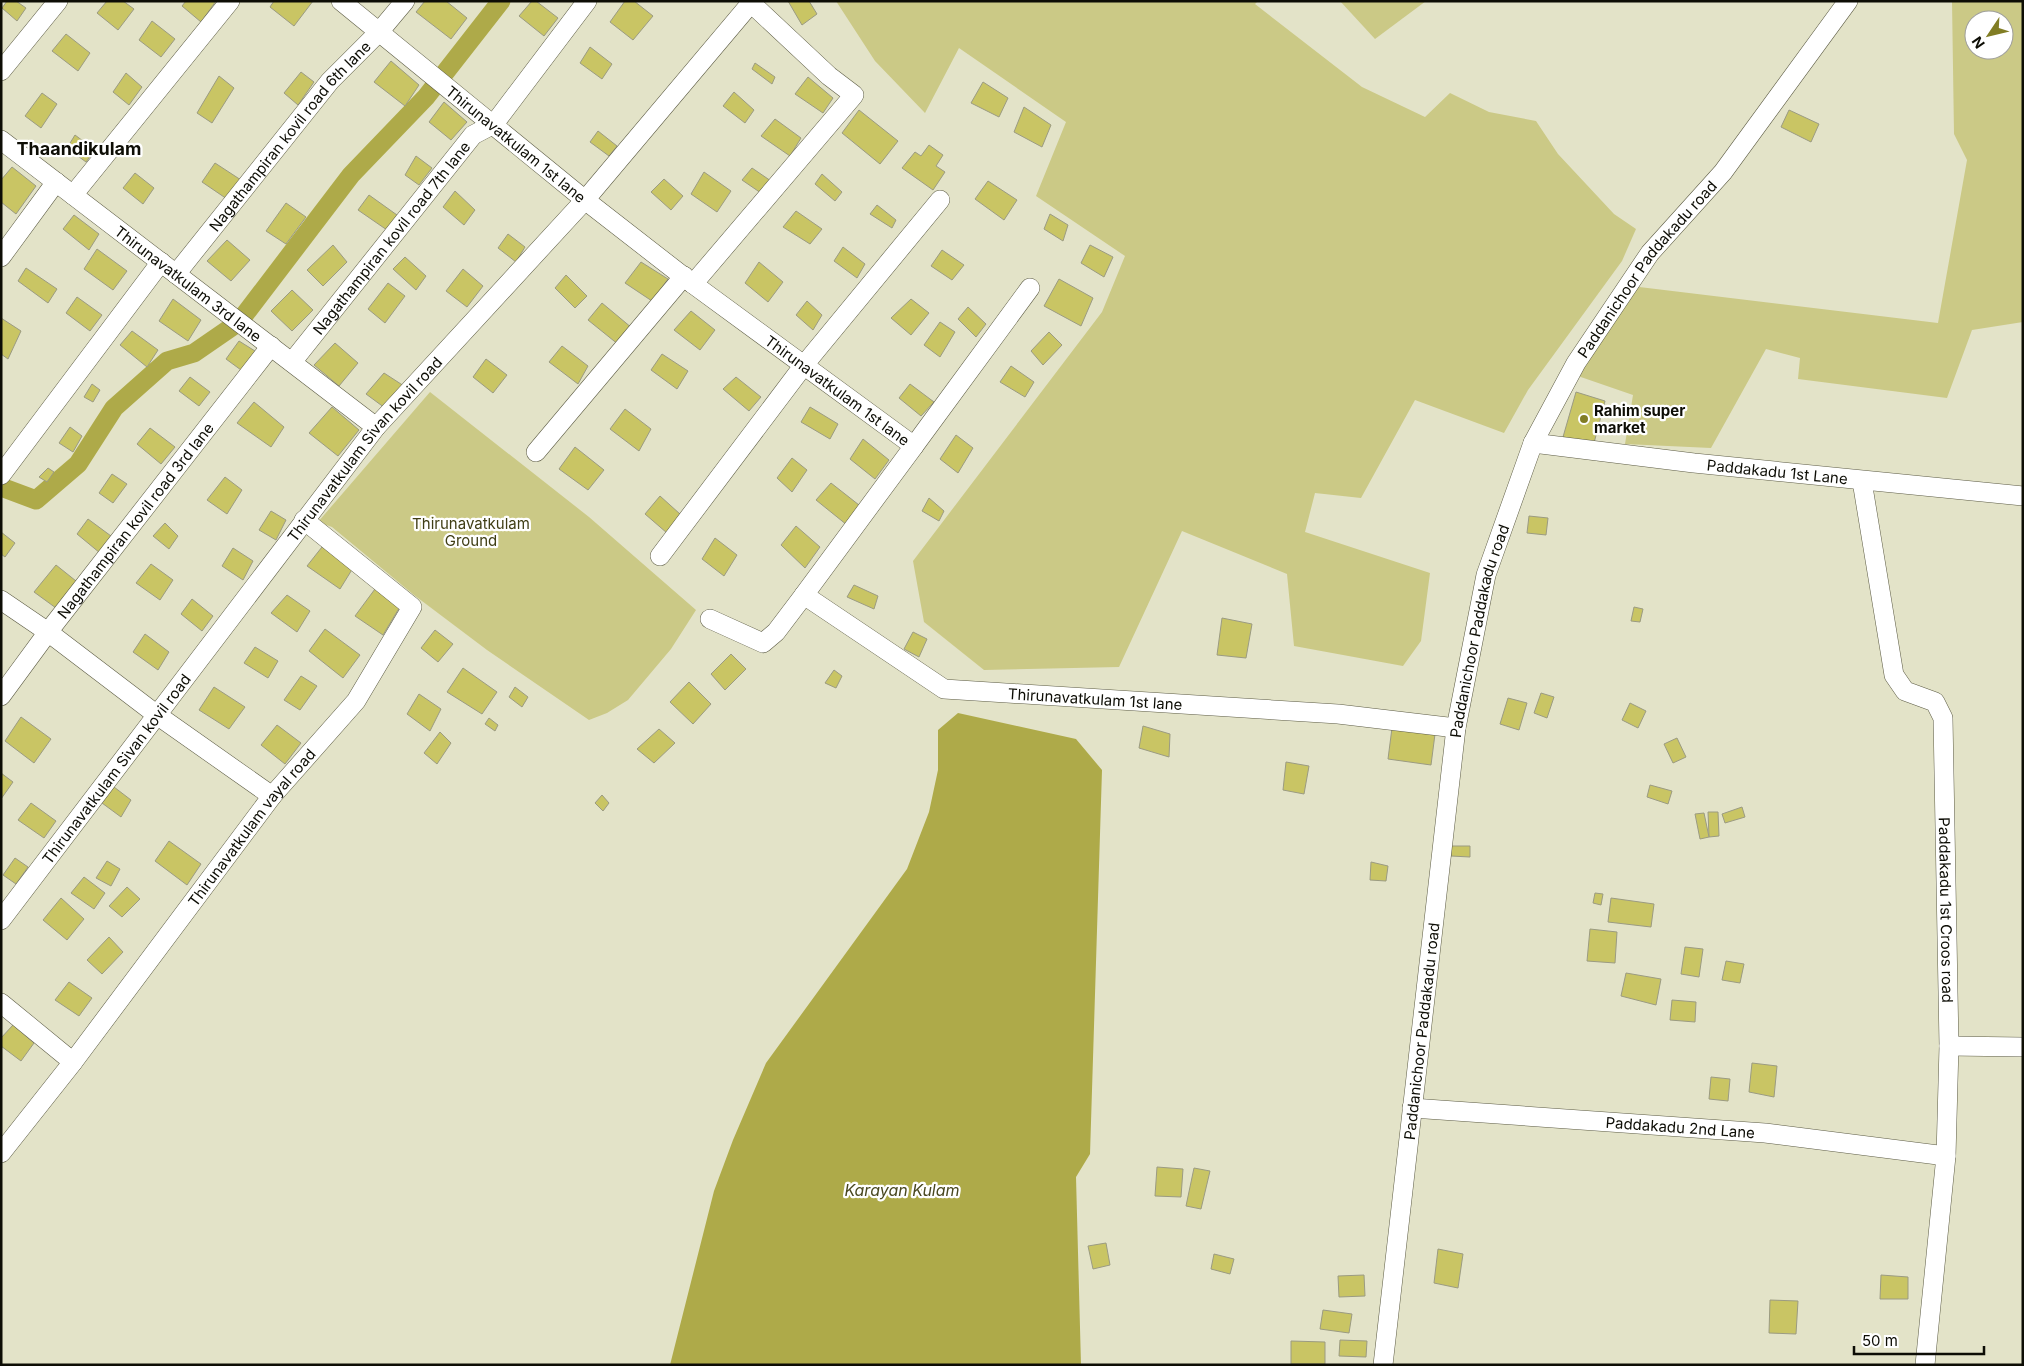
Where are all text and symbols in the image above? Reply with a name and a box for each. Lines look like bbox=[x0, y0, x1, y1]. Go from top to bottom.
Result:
north arrow bbox=[1964, 10, 2014, 60]
text: N bbox=[1968, 33, 1988, 52]
street label: Nagathampiran kovil road 6th lane bbox=[205, 36, 375, 235]
street label: Thirunavatkulam 1st lane bbox=[442, 81, 590, 206]
street label: Nagathampiran kovil road 7th lane bbox=[308, 137, 474, 338]
district label: Thaandikulam bbox=[17, 138, 141, 159]
street label: Paddanichoor Paddakadu road bbox=[1573, 176, 1720, 361]
street label: Thirunavatkulam 3rd lane bbox=[111, 221, 266, 346]
street label: Thirunavatkulam 1st lane bbox=[761, 331, 914, 449]
street label: Thirunavatkulam Sivan kovil road bbox=[283, 352, 446, 545]
place label: Rahim super market bbox=[1594, 401, 1685, 437]
marker: Rahim super market bbox=[1578, 413, 1590, 425]
street label: Nagathampiran kovil road 3rd lane bbox=[53, 418, 217, 622]
street label: Paddakadu 1st Lane bbox=[1706, 455, 1849, 488]
park label: Thirunavatkulam Ground bbox=[412, 514, 530, 550]
street label: Paddanichoor Paddakadu road bbox=[1445, 522, 1513, 739]
street label: Thirunavatkulam Sivan kovil road bbox=[38, 670, 194, 868]
street label: Thirunavatkulam 1st lane bbox=[1007, 684, 1183, 714]
street label: Thirunavatkulam vayal road bbox=[184, 744, 319, 910]
street label: Paddakadu 1st Croos road bbox=[1935, 817, 1958, 1003]
street label: Paddanichoor Paddakadu road bbox=[1399, 921, 1443, 1141]
street label: Paddakadu 2nd Lane bbox=[1605, 1112, 1756, 1142]
water label: Karayan Kulam bbox=[844, 1180, 960, 1200]
scale bar bbox=[1854, 1324, 1984, 1356]
text: 50 m bbox=[1862, 1331, 1898, 1350]

